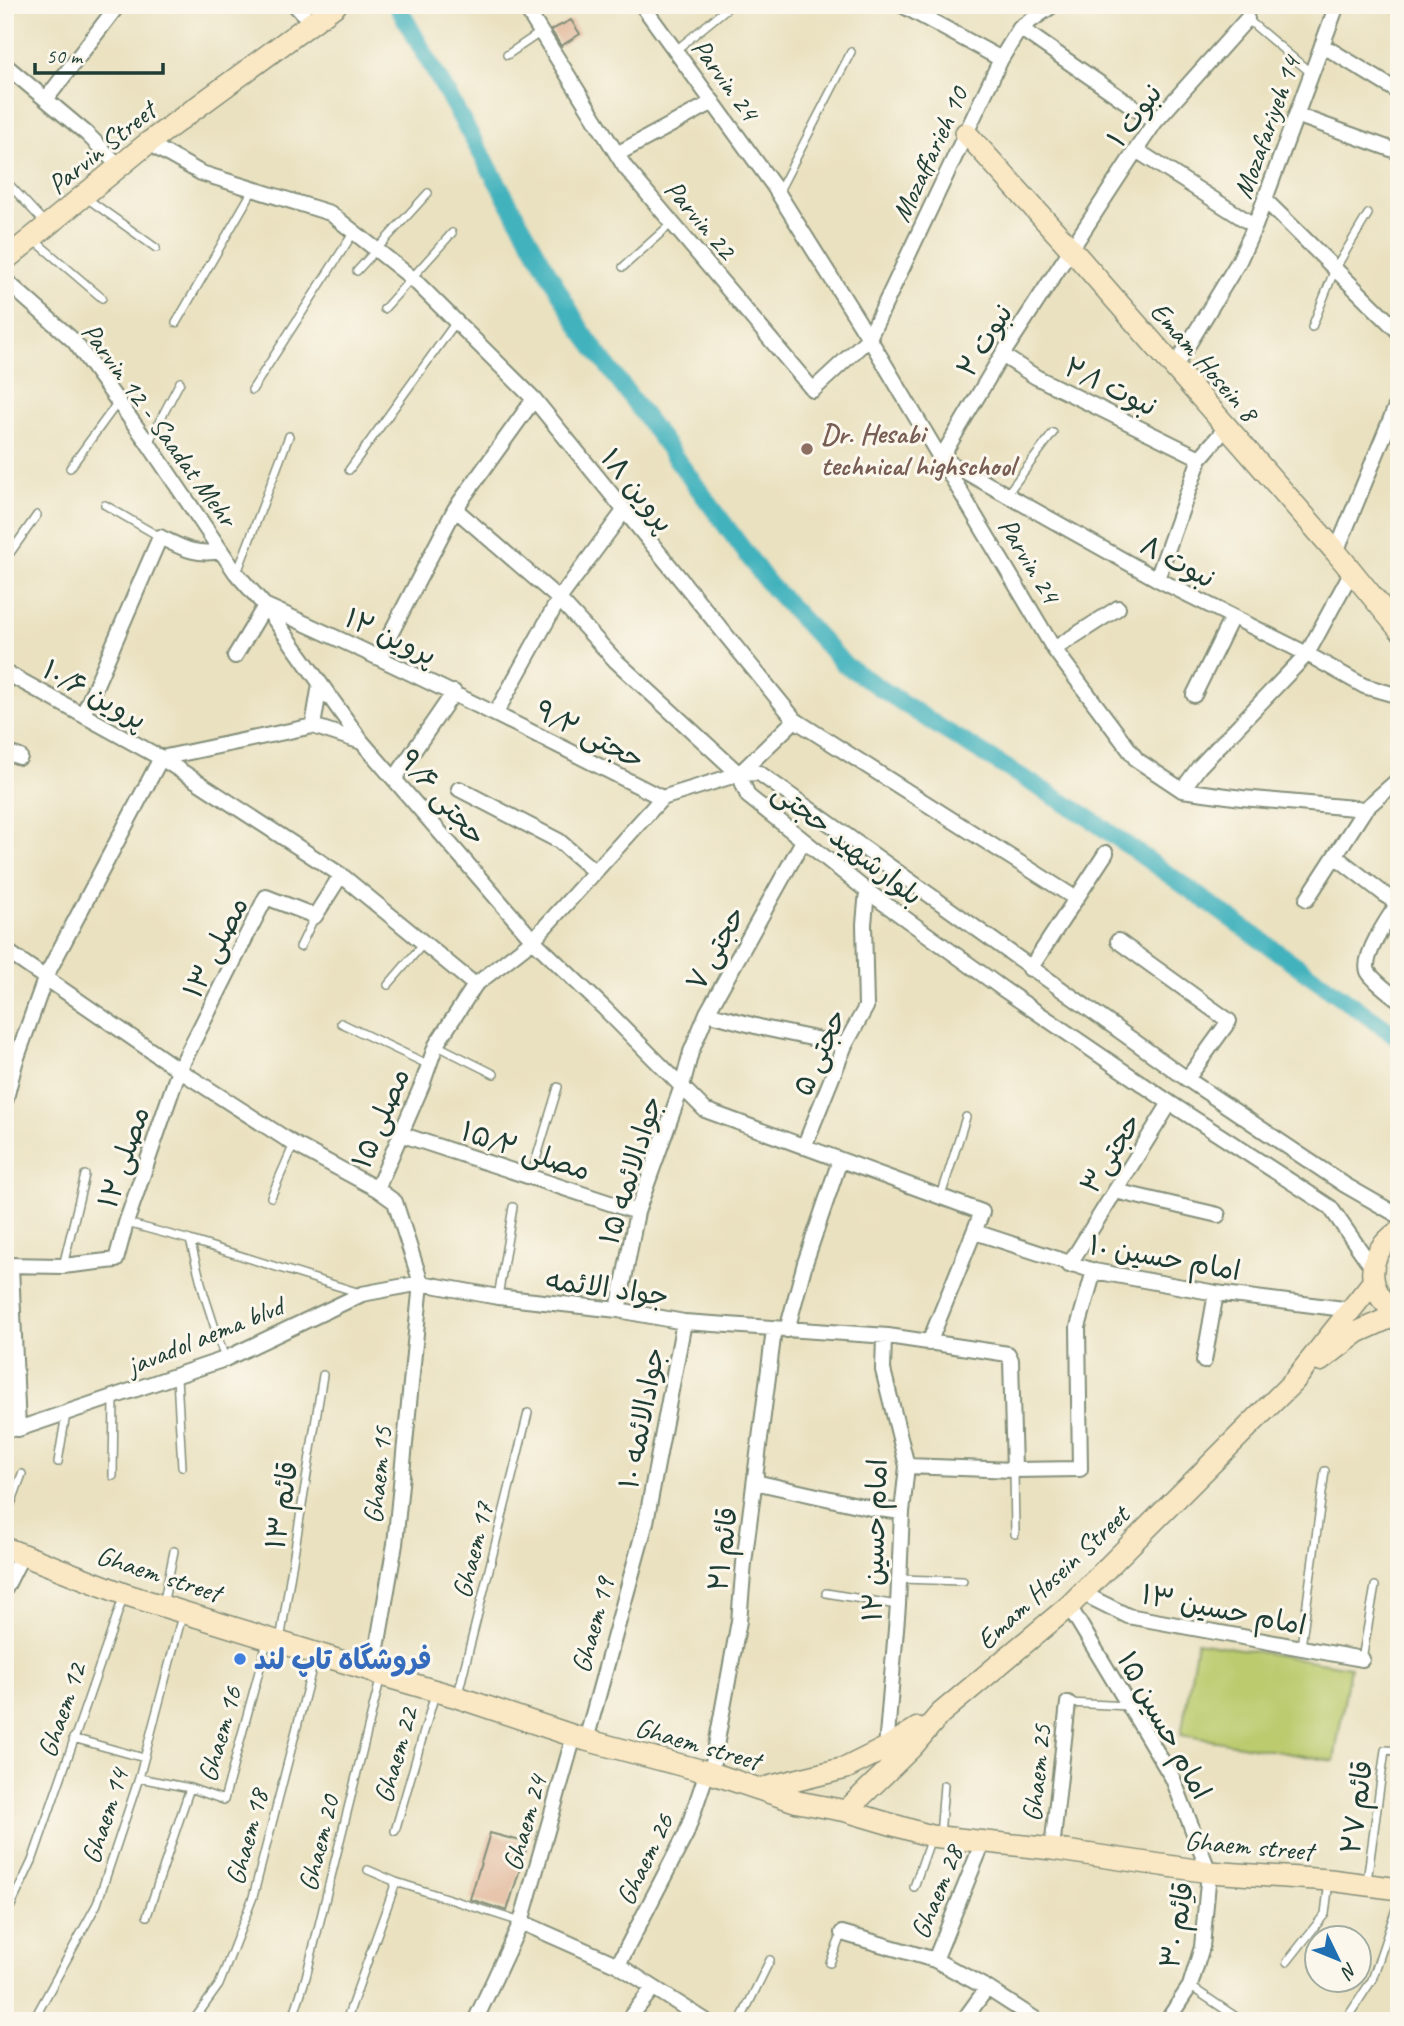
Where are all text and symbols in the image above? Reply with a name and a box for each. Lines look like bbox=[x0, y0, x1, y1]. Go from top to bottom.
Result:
street label: Parvin 24 bbox=[684, 31, 769, 129]
scale bar bbox=[35, 32, 163, 76]
text: 50 m bbox=[46, 43, 84, 69]
street label: Mozafariyeh 14 bbox=[1225, 49, 1309, 203]
street label: نبوت ۱ bbox=[1099, 76, 1170, 154]
street label: Mozaffarieh 10 bbox=[883, 79, 977, 227]
street label: Parvin Street bbox=[40, 91, 165, 202]
street label: Parvin 22 bbox=[657, 172, 746, 268]
street label: Emam Hosein 8 bbox=[1143, 294, 1268, 431]
street label: نبوت ۲ bbox=[948, 297, 1020, 383]
street label: Parvin 12 - Saadat Mehr bbox=[74, 316, 247, 535]
street label: نبوت ۲/۱ bbox=[1059, 349, 1163, 424]
place label: Dr. Hesabi technical highschool bbox=[821, 416, 1021, 483]
street label: پروین ۱۸ bbox=[592, 441, 682, 540]
marker: Dr. Hesabi technical highschool bbox=[799, 441, 815, 457]
street label: Parvin 24 bbox=[991, 511, 1070, 611]
street label: نبوت ۸ bbox=[1134, 527, 1221, 596]
street label: پروین ۱۲ bbox=[339, 600, 442, 674]
street label: پروین ۱۰/۶ bbox=[36, 652, 153, 738]
street label: حجتی ۹/۲ bbox=[529, 692, 650, 777]
street label: حجتی ۹/۶ bbox=[391, 742, 494, 853]
street label: بلوارشهید حجتی bbox=[766, 774, 930, 913]
street label: مصلی ۱۳ bbox=[175, 891, 256, 1004]
street label: حجتی ۷ bbox=[678, 900, 753, 997]
street label: حجتی ۵ bbox=[785, 1003, 854, 1101]
street label: مصلی ۱۵ bbox=[344, 1063, 417, 1174]
street label: جوادالائمه ۱۵ bbox=[591, 1092, 670, 1249]
street label: مصلی ۱۲ bbox=[90, 1102, 157, 1213]
street label: حجتی۳ bbox=[1072, 1107, 1149, 1200]
street label: مصلی ۱۵/۲ bbox=[457, 1113, 595, 1188]
street label: ۱۰ امام حسین bbox=[1086, 1227, 1244, 1292]
street label: جواد الائمه bbox=[543, 1261, 671, 1313]
street label: javadol aema blvd bbox=[119, 1287, 292, 1384]
street label: جوادالائمه ۱۰ bbox=[611, 1344, 672, 1492]
street label: Ghaem 15 bbox=[355, 1423, 400, 1525]
street label: امام حسین ۱۲ bbox=[854, 1458, 899, 1622]
street label: قائم ۱۳ bbox=[257, 1459, 310, 1552]
street label: Emam Hosein Street bbox=[969, 1496, 1138, 1657]
street label: Ghaem 17 bbox=[444, 1497, 502, 1602]
street label: قائم ۲۱ bbox=[700, 1505, 749, 1594]
street label: Ghaem street bbox=[92, 1537, 229, 1611]
street label: Ghaem 19 bbox=[563, 1571, 623, 1677]
street label: امام حسین ۱۳ bbox=[1138, 1576, 1309, 1647]
place label: فروشگاه تاپ لند bbox=[254, 1642, 432, 1677]
street label: امام حسین ۱۵ bbox=[1106, 1645, 1220, 1807]
marker: فروشگاه تاپ لند bbox=[232, 1651, 248, 1667]
street label: Ghaem 12 bbox=[29, 1656, 95, 1762]
street label: Ghaem 16 bbox=[189, 1681, 250, 1786]
street label: Ghaem 22 bbox=[365, 1701, 426, 1807]
street label: Ghaem street bbox=[631, 1709, 768, 1779]
street label: Ghaem 25 bbox=[1014, 1721, 1059, 1823]
street label: قائم ۲۷ bbox=[1333, 1758, 1384, 1857]
street label: Ghaem 14 bbox=[73, 1762, 137, 1868]
street label: Ghaem 24 bbox=[494, 1769, 555, 1875]
street label: Ghaem 18 bbox=[217, 1783, 277, 1889]
street label: Ghaem 20 bbox=[290, 1789, 348, 1895]
street label: Ghaem 26 bbox=[607, 1807, 682, 1911]
street label: Ghaem street bbox=[1183, 1822, 1318, 1869]
street label: Ghaem 28 bbox=[902, 1838, 972, 1944]
street label: قاِئم ۳۰ bbox=[1152, 1879, 1205, 1972]
north arrow bbox=[1302, 1924, 1372, 1994]
text: N bbox=[1335, 1957, 1362, 1985]

